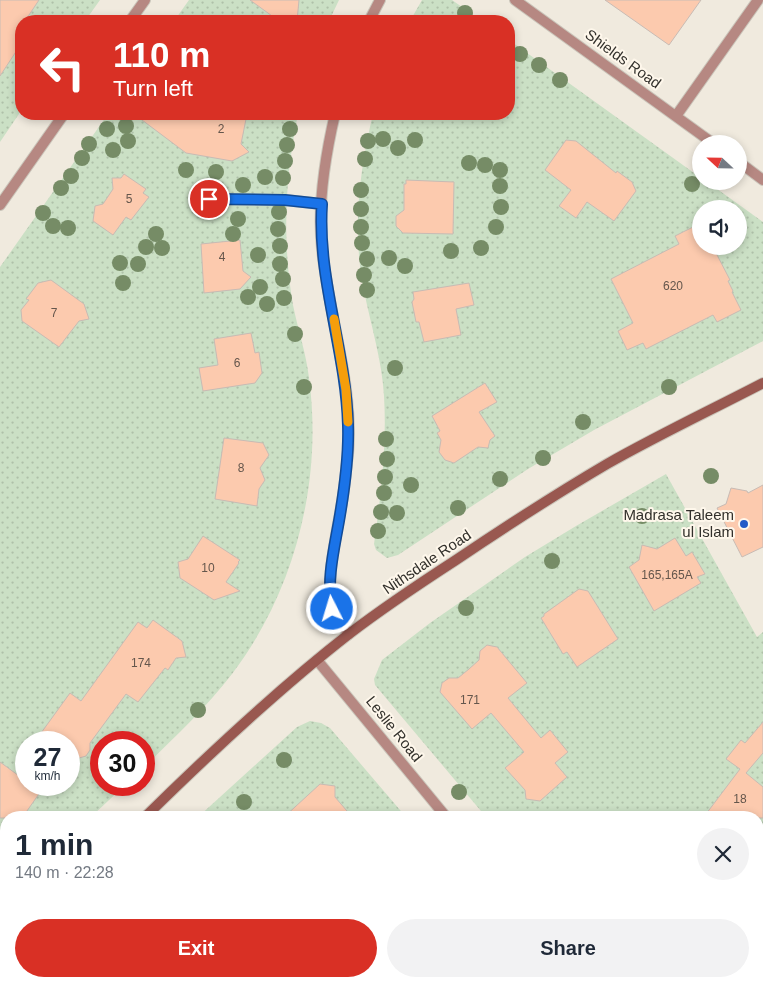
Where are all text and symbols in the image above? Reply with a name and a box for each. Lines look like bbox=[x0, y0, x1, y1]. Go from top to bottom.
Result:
street label: Shields Road bbox=[582, 25, 664, 92]
icon: left bbox=[30, 35, 95, 100]
text: 110 m bbox=[113, 35, 210, 74]
text: Turn left bbox=[113, 76, 193, 101]
house number: 2 bbox=[218, 122, 225, 136]
north arrow bbox=[692, 135, 748, 190]
map controls bbox=[692, 135, 747, 255]
pin bbox=[188, 178, 230, 220]
icon: arrive bbox=[195, 185, 223, 213]
house number: 5 bbox=[126, 192, 133, 206]
button: sound bbox=[692, 200, 747, 255]
house number: 4 bbox=[219, 250, 226, 264]
house number: 620 bbox=[663, 279, 683, 293]
house number: 7 bbox=[51, 306, 58, 320]
house number: 6 bbox=[234, 356, 241, 370]
house number: 8 bbox=[238, 461, 245, 475]
place label: Madrasa Taleem ul Islam bbox=[623, 506, 734, 540]
marker: Madrasa Taleem ul Islam bbox=[738, 518, 750, 530]
street label: Nithsdale Road bbox=[379, 526, 474, 597]
house number: 10 bbox=[201, 561, 215, 575]
house number: 165,165A bbox=[641, 568, 693, 582]
position arrow bbox=[305, 582, 357, 634]
house number: 174 bbox=[131, 656, 151, 670]
street label: Leslie Road bbox=[363, 693, 426, 765]
house number: 171 bbox=[460, 693, 480, 707]
speed limit sign: 30 bbox=[90, 731, 155, 796]
text: 27 bbox=[34, 743, 61, 771]
text: km/h bbox=[34, 769, 61, 783]
house number: 18 bbox=[733, 792, 747, 806]
text: 1 min bbox=[15, 828, 93, 861]
button: close bbox=[697, 828, 749, 880]
text: 140 m · 22:28 bbox=[15, 864, 114, 881]
button: Exit bbox=[15, 919, 377, 977]
button: Share bbox=[387, 919, 749, 977]

